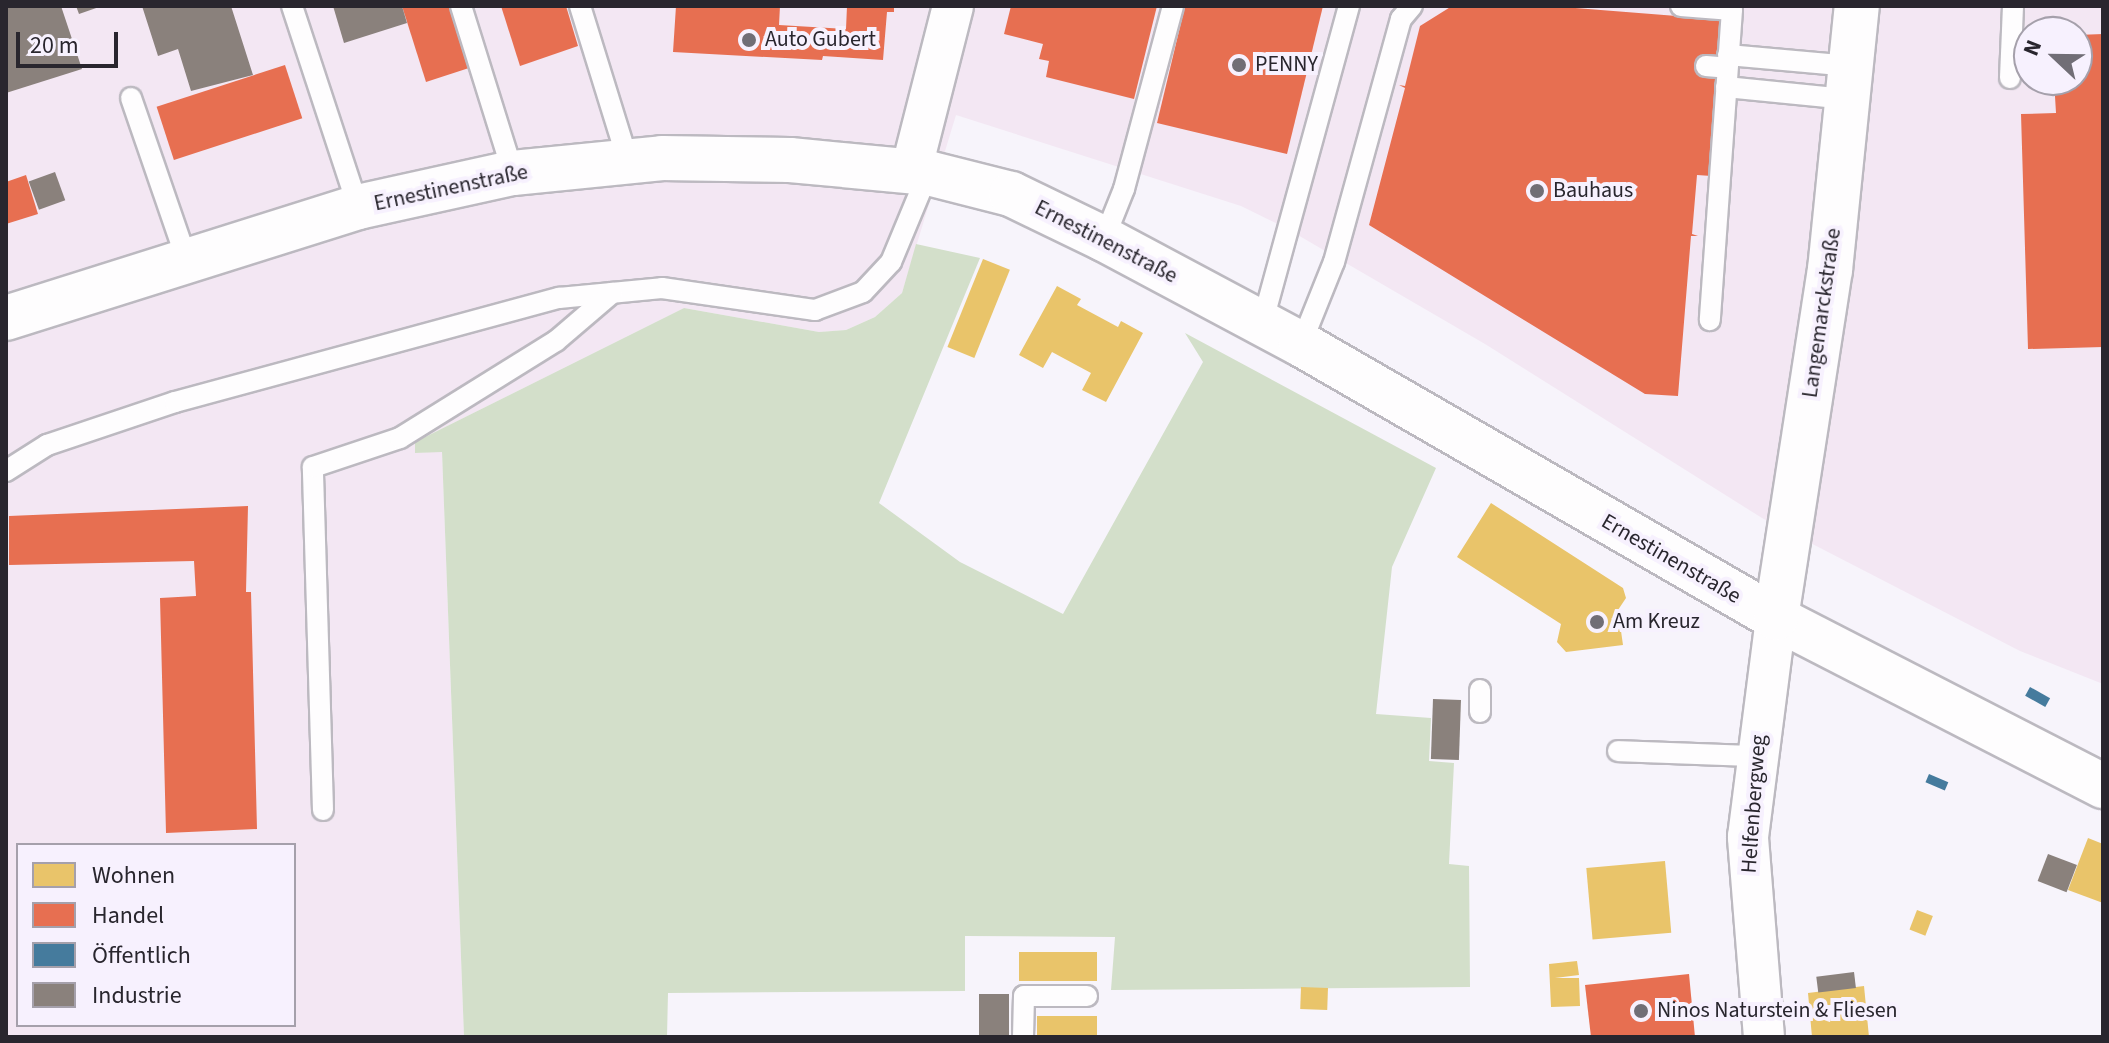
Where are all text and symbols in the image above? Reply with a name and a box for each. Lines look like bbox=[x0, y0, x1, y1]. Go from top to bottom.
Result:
scale bar bbox=[20, 16, 122, 66]
north arrow bbox=[2013, 16, 2093, 96]
place label: Auto Gubert bbox=[765, 27, 876, 53]
text: 20 m bbox=[30, 28, 79, 63]
marker: Auto Gubert bbox=[740, 31, 758, 49]
text: N bbox=[2015, 35, 2050, 61]
place label: PENNY bbox=[1255, 52, 1318, 78]
marker: PENNY bbox=[1230, 56, 1248, 74]
street label: Ernestinenstraße bbox=[372, 159, 530, 217]
place label: Bauhaus bbox=[1553, 178, 1633, 204]
marker: Bauhaus bbox=[1528, 182, 1546, 200]
street label: Ernestinenstraße bbox=[1030, 195, 1182, 289]
street label: Langemarckstraße bbox=[1797, 226, 1847, 400]
street label: Ernestinenstraße bbox=[1597, 508, 1745, 610]
place label: Am Kreuz bbox=[1613, 609, 1700, 635]
marker: Am Kreuz bbox=[1588, 613, 1606, 631]
street label: Helfenbergweg bbox=[1736, 734, 1772, 874]
legend bbox=[16, 843, 296, 1027]
text: Wohnen bbox=[92, 858, 175, 893]
text: Handel bbox=[92, 898, 164, 933]
text: Öffentlich bbox=[92, 938, 191, 973]
text: Industrie bbox=[92, 978, 182, 1013]
place label: Ninos Naturstein & Fliesen bbox=[1657, 998, 1898, 1024]
marker: Ninos Naturstein & Fliesen bbox=[1632, 1002, 1650, 1020]

